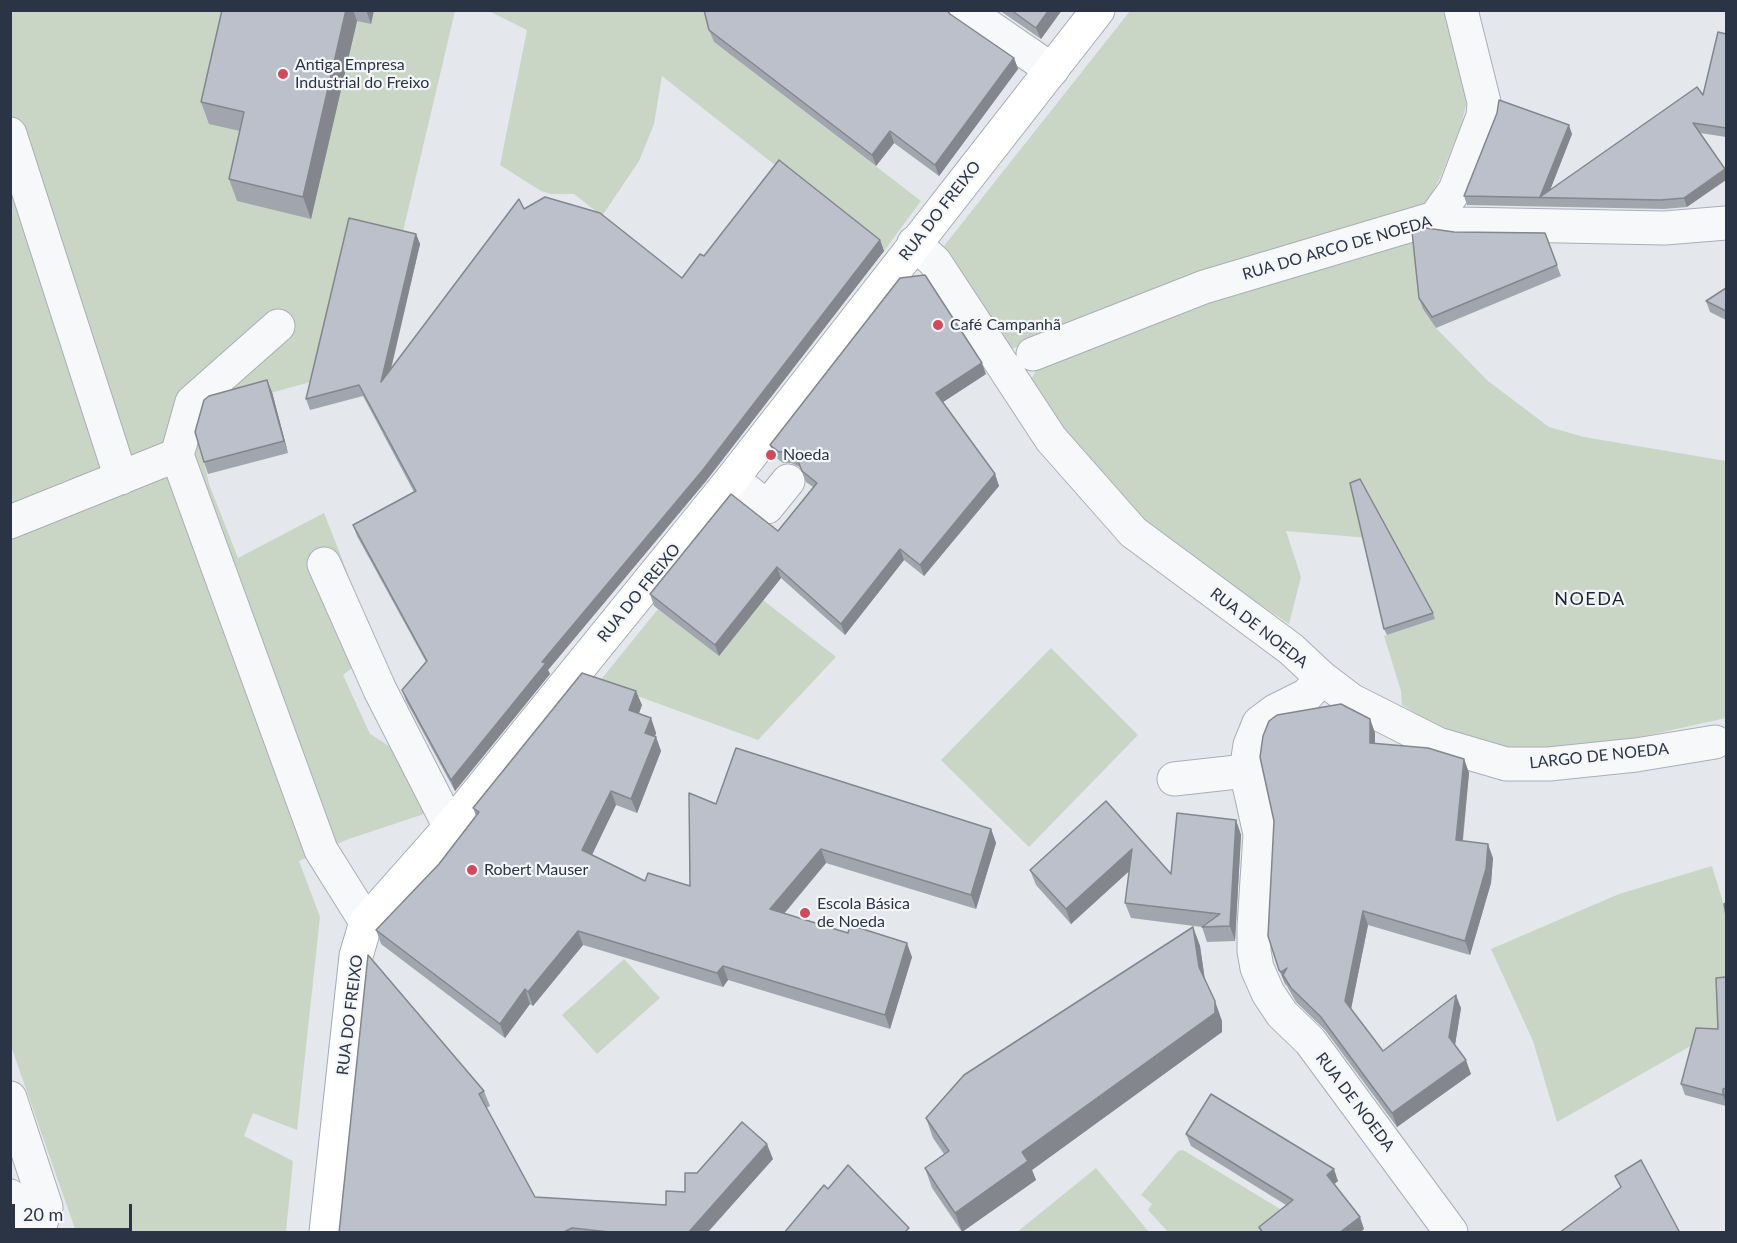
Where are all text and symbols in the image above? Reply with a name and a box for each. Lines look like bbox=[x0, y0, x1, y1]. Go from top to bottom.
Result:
place label: Antiga Empresa Industrial do Freixo bbox=[295, 55, 429, 93]
marker: Antiga Empresa Industrial do Freixo bbox=[276, 67, 290, 81]
street label: RUA DO FREIXO bbox=[895, 157, 985, 265]
street label: RUA DO ARCO DE NOEDA bbox=[1240, 212, 1434, 284]
place label: Café Campanhã bbox=[950, 315, 1061, 335]
marker: Café Campanhã bbox=[931, 318, 945, 332]
place label: Noeda bbox=[783, 445, 829, 465]
marker: Noeda bbox=[764, 448, 778, 462]
street label: RUA DO FREIXO bbox=[593, 540, 685, 646]
street label: RUA DE NOEDA bbox=[1206, 584, 1312, 672]
district label: NOEDA bbox=[1554, 588, 1626, 610]
street label: LARGO DE NOEDA bbox=[1528, 739, 1670, 773]
place label: Robert Mauser bbox=[484, 860, 588, 880]
marker: Robert Mauser bbox=[465, 863, 479, 877]
place label: Escola Básica de Noeda bbox=[817, 894, 910, 932]
marker: Escola Básica de Noeda bbox=[798, 906, 812, 920]
street label: RUA DO FREIXO bbox=[333, 954, 367, 1076]
street label: RUA DE NOEDA bbox=[1312, 1049, 1398, 1155]
scale bar bbox=[15, 1192, 135, 1230]
text: 20 m bbox=[23, 1203, 63, 1225]

